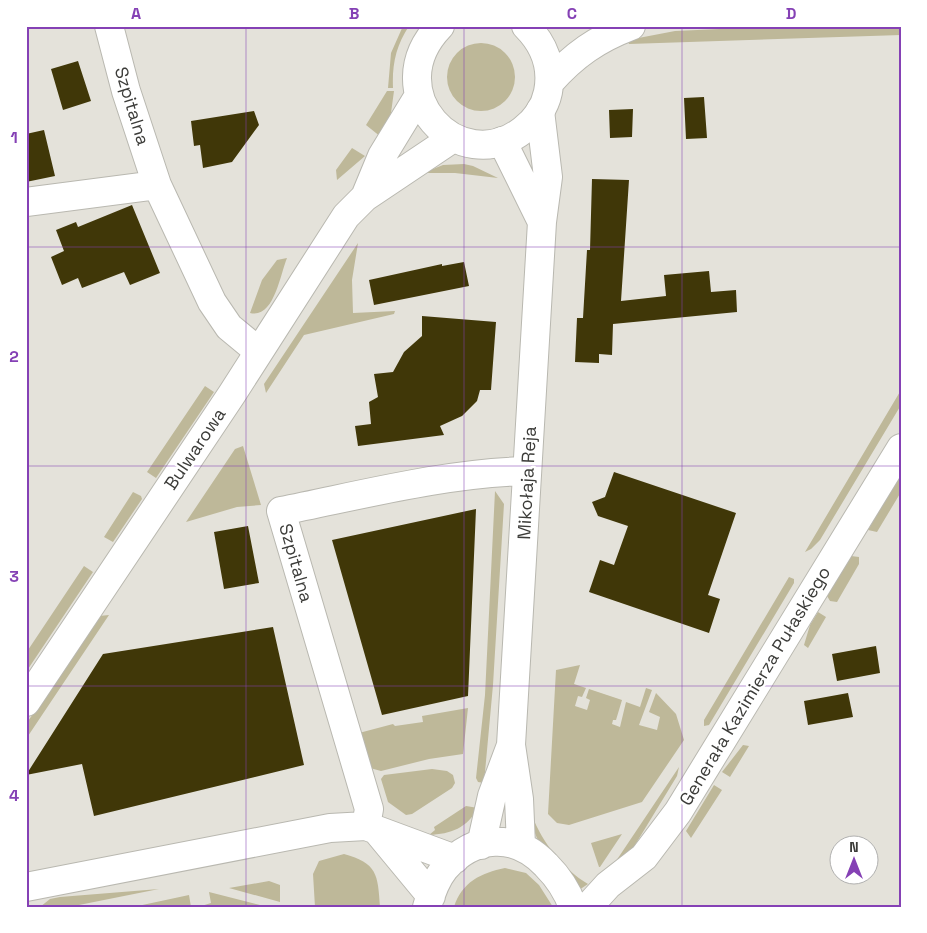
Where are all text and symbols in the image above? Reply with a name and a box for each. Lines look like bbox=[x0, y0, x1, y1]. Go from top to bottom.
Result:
text: A bbox=[131, 3, 141, 24]
text: B bbox=[349, 3, 359, 24]
text: C bbox=[567, 3, 577, 24]
text: D bbox=[786, 3, 796, 24]
street label: Szpitalna bbox=[110, 64, 155, 148]
text: 1 bbox=[10, 127, 18, 148]
text: 2 bbox=[9, 346, 19, 367]
street label: Bulwarowa bbox=[159, 403, 230, 494]
street label: Mikołaja Reja bbox=[512, 426, 541, 540]
street label: Szpitalna bbox=[274, 521, 319, 605]
street label: Generała Kazimierza Pułaskiego bbox=[674, 562, 835, 810]
text: 3 bbox=[9, 566, 19, 587]
text: 4 bbox=[9, 785, 19, 806]
north arrow bbox=[830, 836, 880, 886]
text: N bbox=[849, 838, 859, 856]

